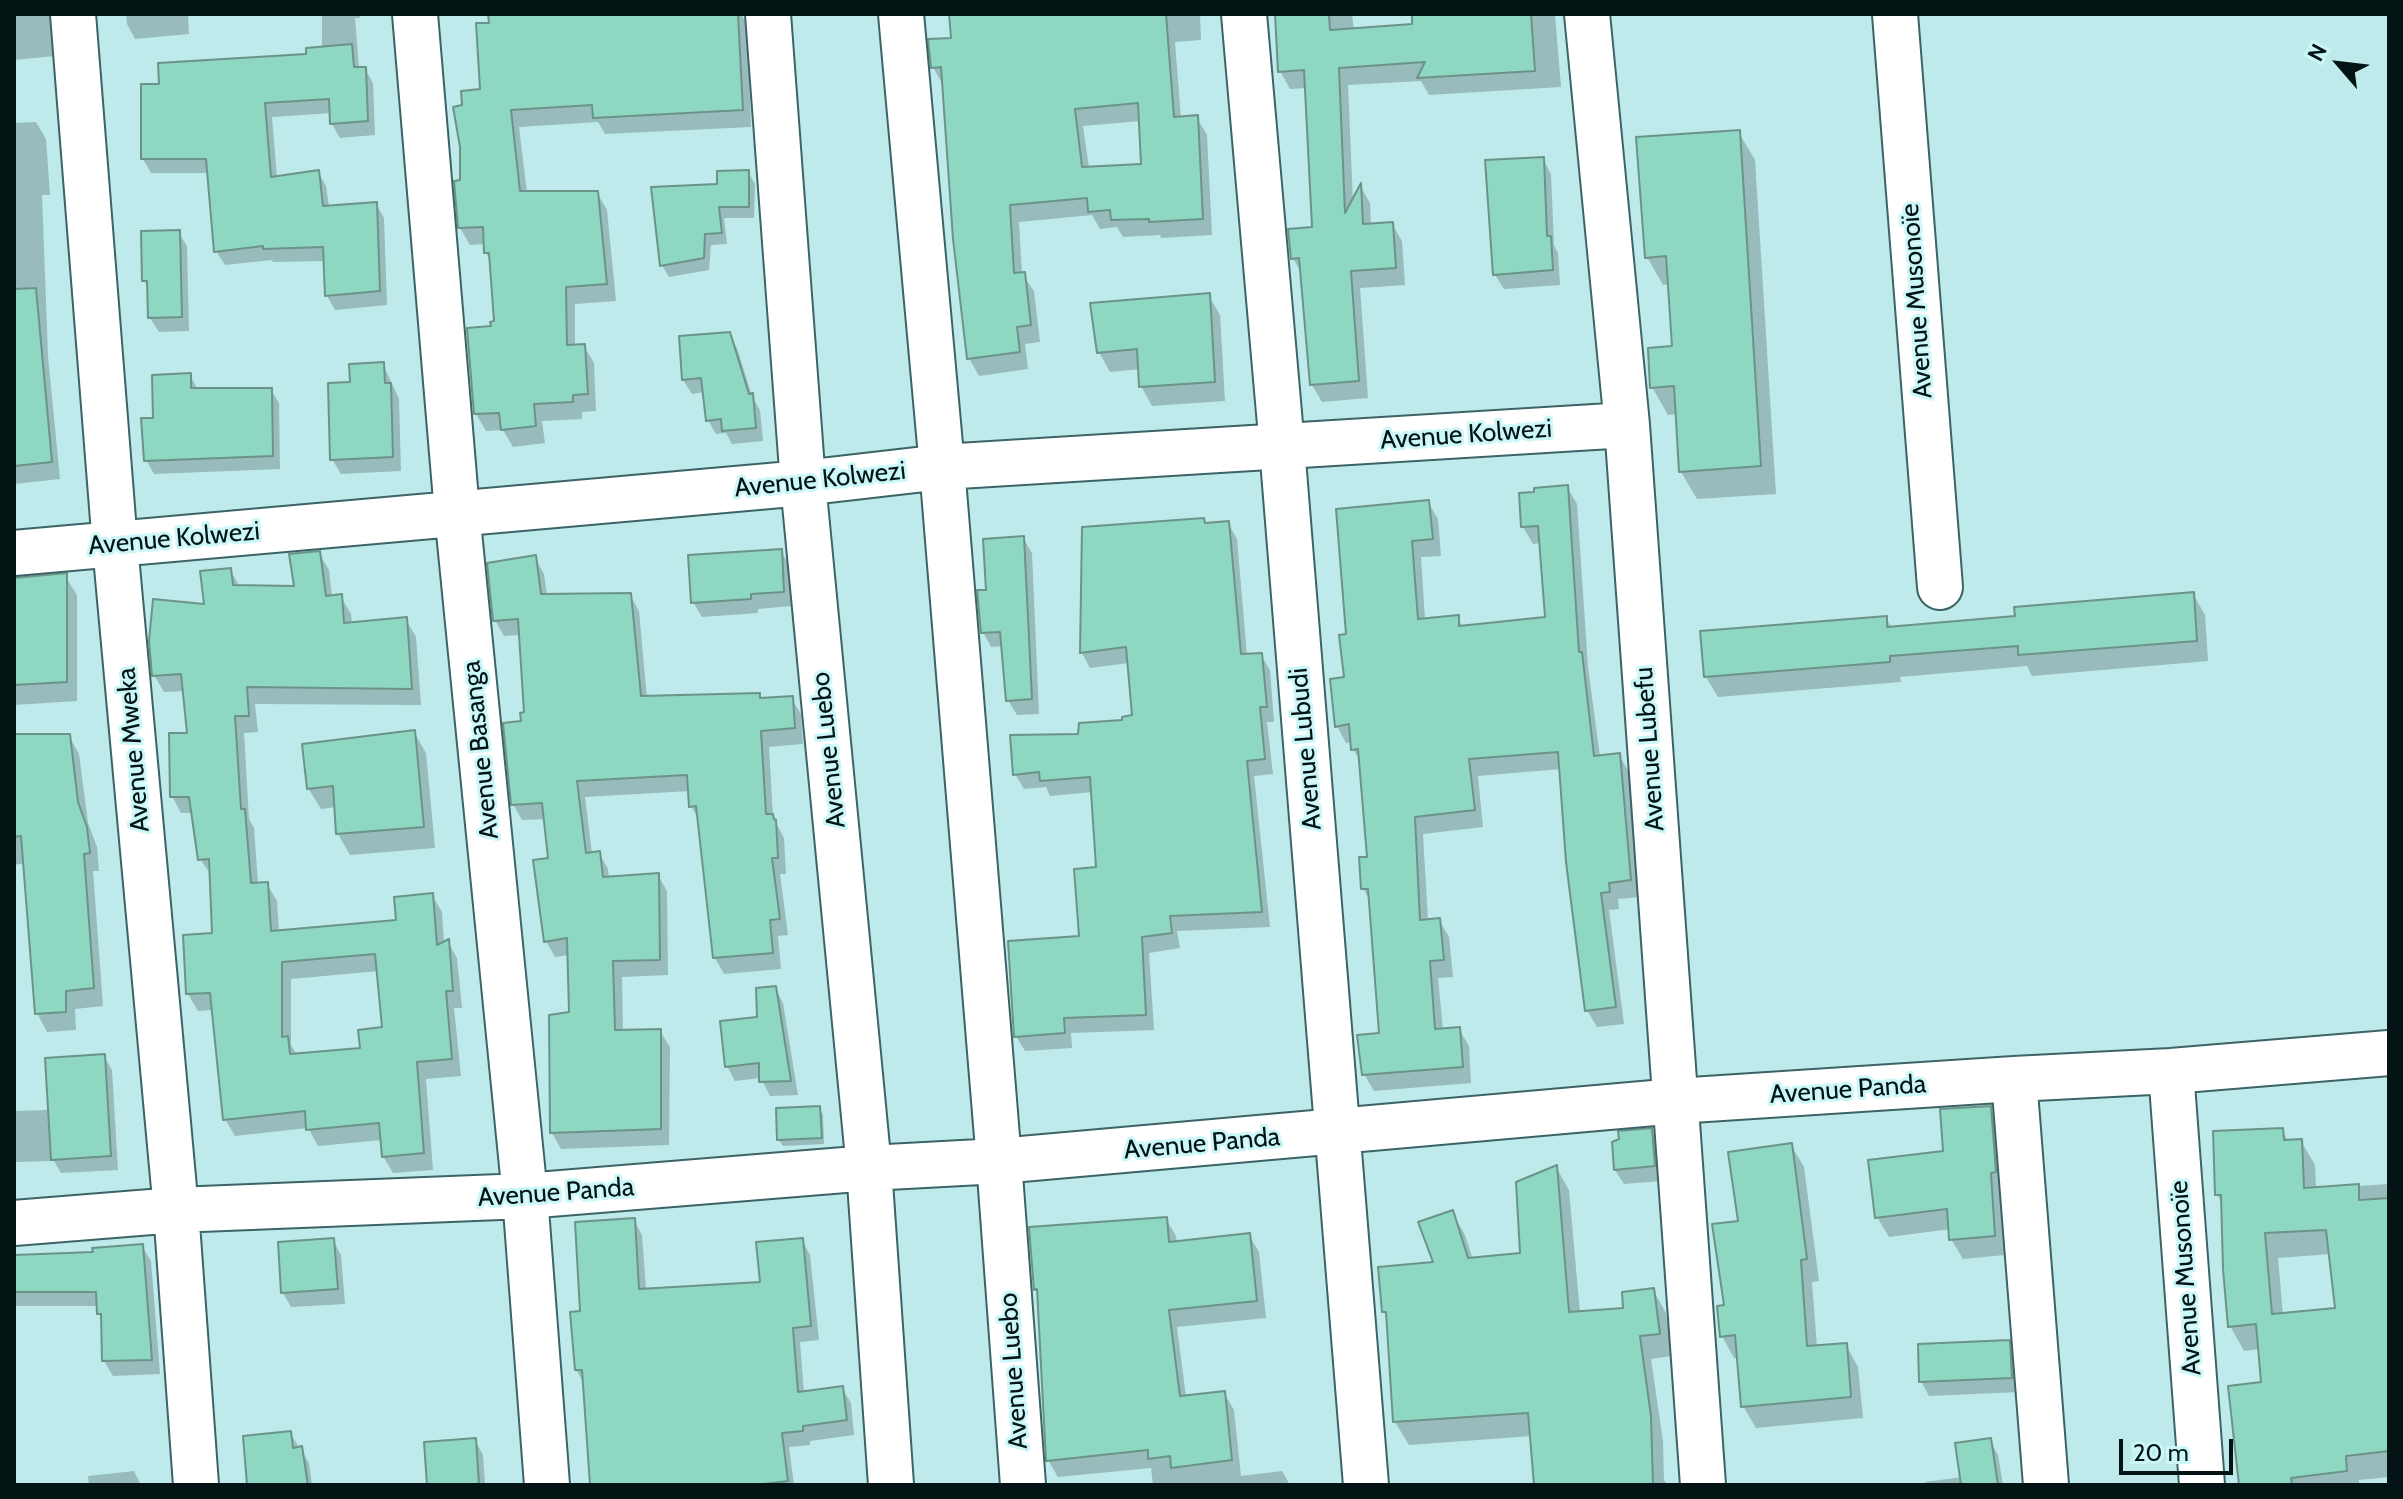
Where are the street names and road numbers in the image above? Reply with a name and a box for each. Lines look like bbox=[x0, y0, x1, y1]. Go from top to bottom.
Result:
street label: Avenue Musonoïe bbox=[1895, 202, 1939, 400]
street label: Avenue Kolwezi bbox=[1379, 413, 1553, 457]
street label: Avenue Kolwezi bbox=[733, 455, 907, 505]
street label: Avenue Kolwezi bbox=[87, 516, 261, 562]
street label: Avenue Basanga bbox=[456, 659, 506, 841]
street label: Avenue Mweka bbox=[111, 666, 157, 834]
street label: Avenue Lubefu bbox=[1629, 666, 1671, 832]
street label: Avenue Lubudi bbox=[1283, 667, 1329, 831]
street label: Avenue Luebo bbox=[805, 670, 853, 830]
street label: Avenue Panda bbox=[1769, 1069, 1927, 1111]
street label: Avenue Panda bbox=[1123, 1122, 1281, 1166]
street label: Avenue Panda bbox=[477, 1172, 635, 1214]
street label: Avenue Musonoïe bbox=[2164, 1179, 2208, 1377]
street label: Avenue Luebo bbox=[993, 1292, 1035, 1450]

